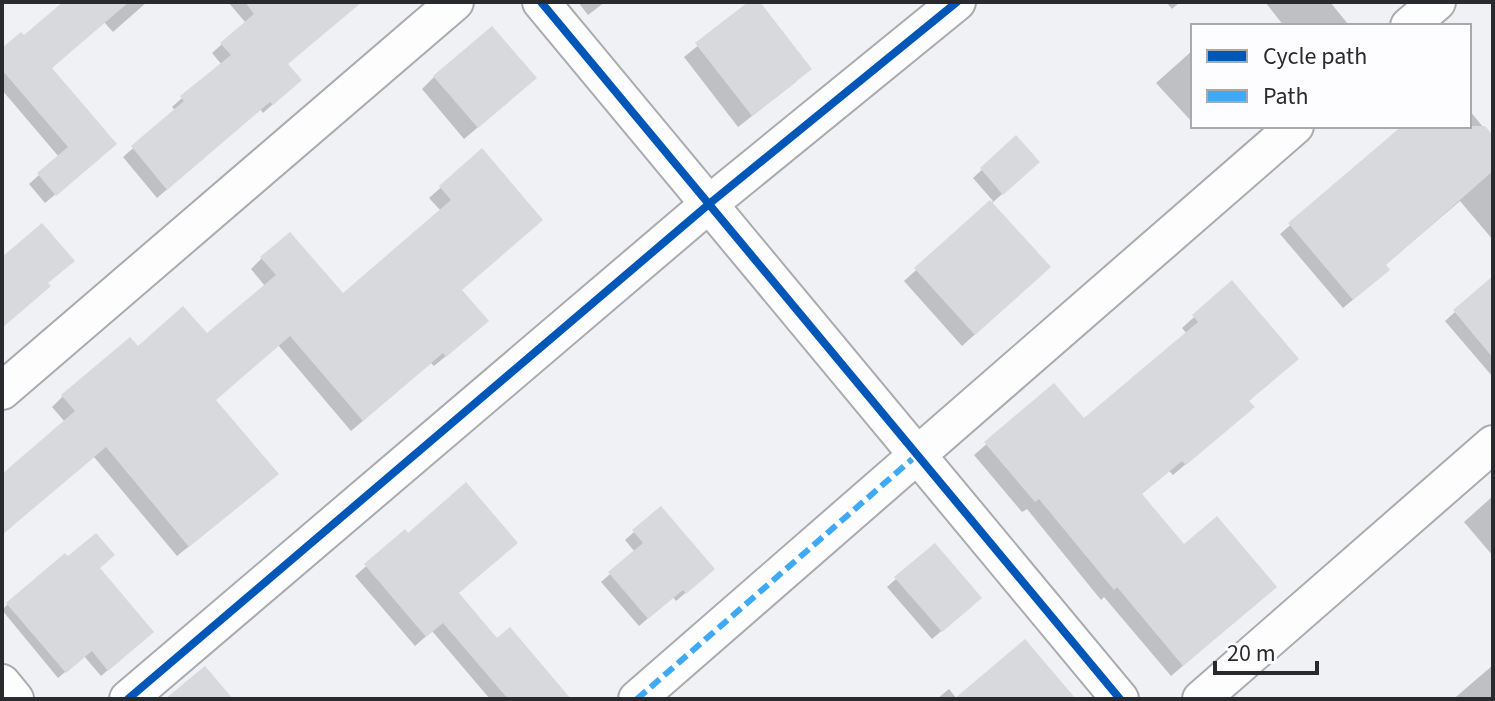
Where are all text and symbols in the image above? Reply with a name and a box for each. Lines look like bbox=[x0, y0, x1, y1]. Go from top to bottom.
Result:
legend bbox=[1191, 24, 1471, 128]
text: Cycle path bbox=[1263, 39, 1367, 74]
text: Path bbox=[1263, 79, 1309, 114]
scale bar bbox=[1215, 625, 1317, 675]
text: 20 m bbox=[1227, 636, 1276, 671]

